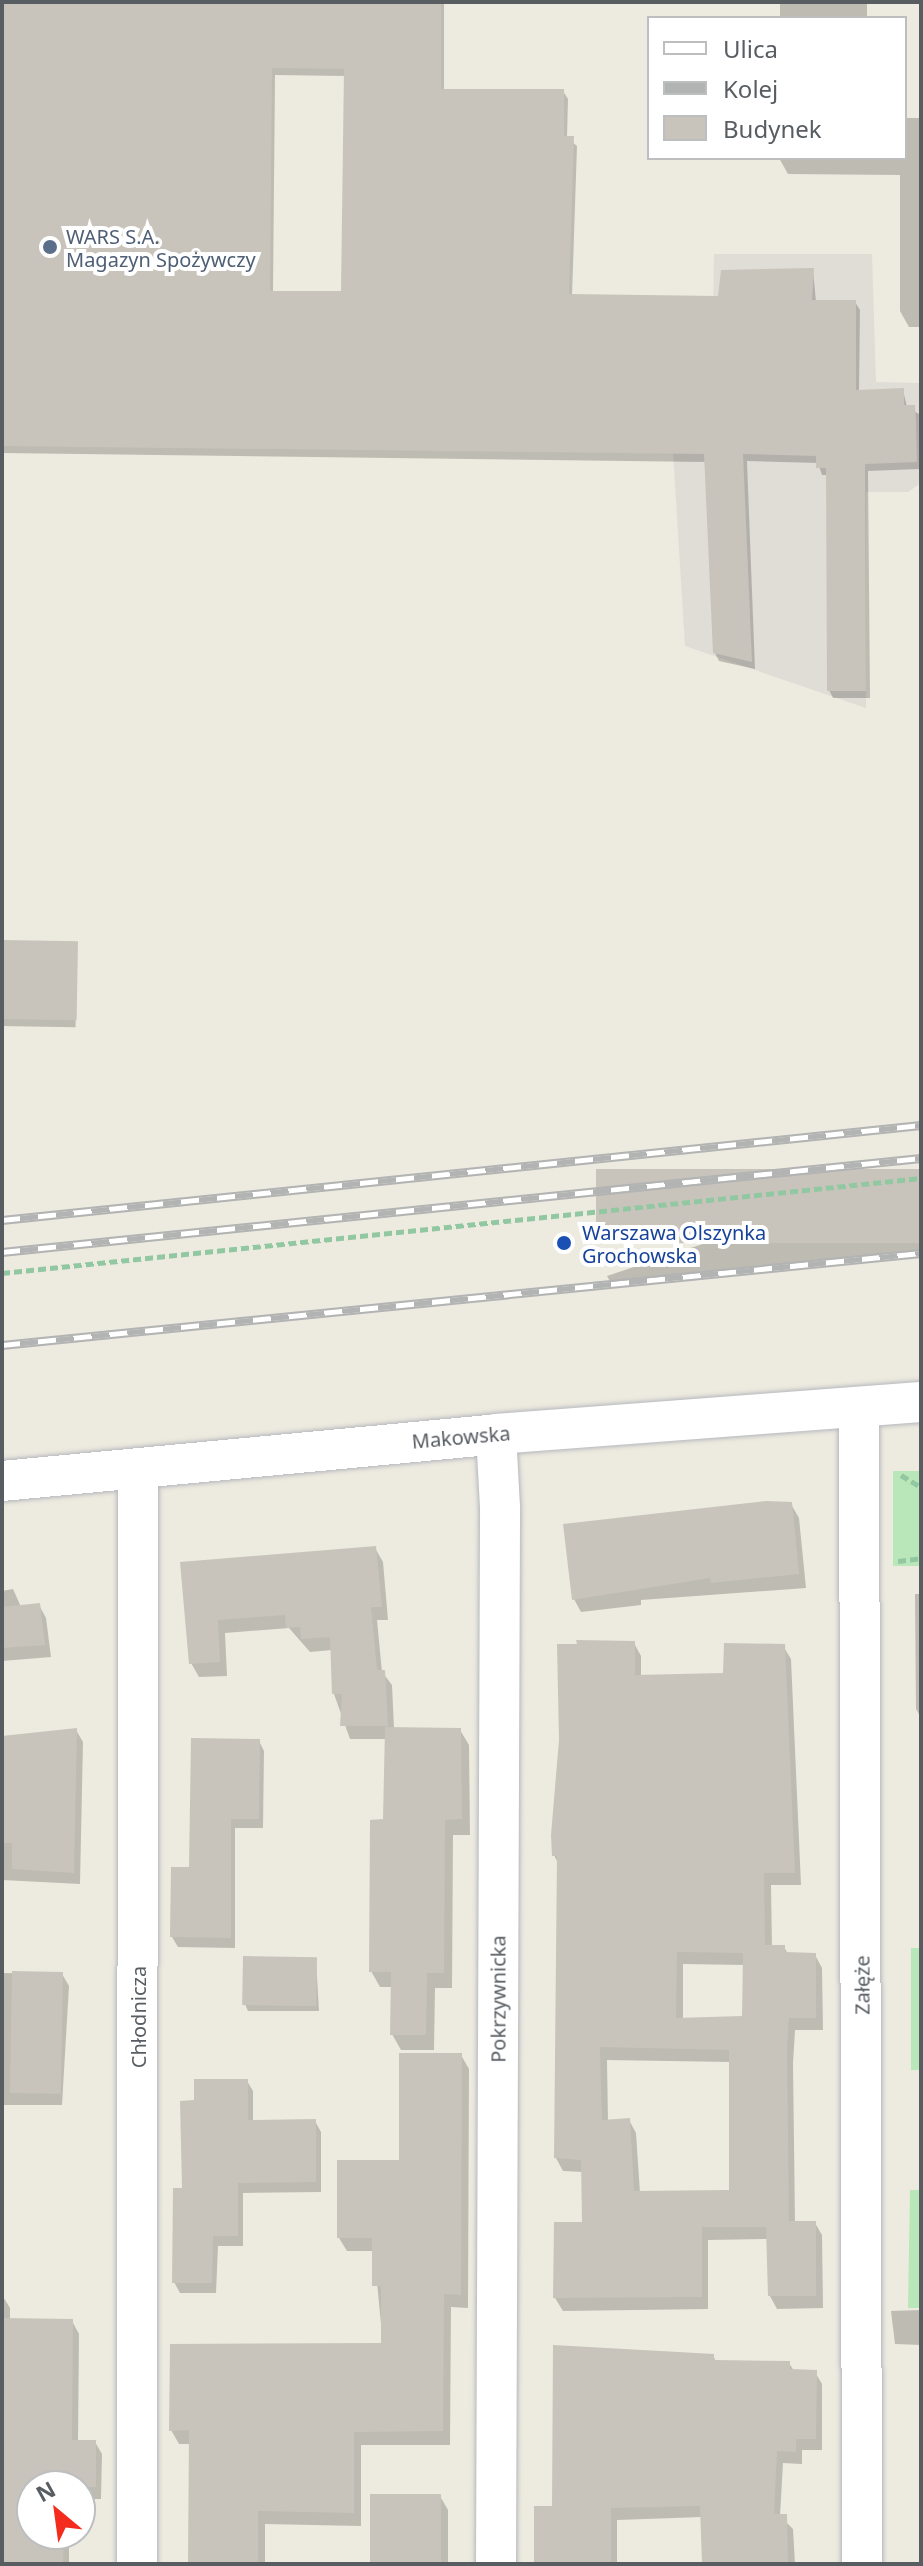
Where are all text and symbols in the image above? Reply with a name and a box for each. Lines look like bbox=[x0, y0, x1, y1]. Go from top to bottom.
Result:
legend bbox=[647, 16, 907, 160]
text: Ulica bbox=[723, 32, 778, 65]
text: Kolej bbox=[723, 72, 778, 105]
text: Budynek bbox=[723, 112, 822, 145]
place label: WARS S.A. Magazyn Spożywczy bbox=[66, 224, 256, 271]
marker: WARS S.A. Magazyn Spożywczy bbox=[41, 238, 59, 256]
place label: Warszawa Olszynka Grochowska bbox=[582, 1220, 766, 1267]
marker: Warszawa Olszynka Grochowska bbox=[553, 1232, 575, 1254]
street label: Makowska bbox=[411, 1421, 511, 1453]
street label: Pokrzywnicka bbox=[486, 1935, 510, 2063]
street label: Załęże bbox=[850, 1955, 874, 2015]
street label: Chłodnicza bbox=[126, 1966, 150, 2068]
north arrow bbox=[16, 2470, 96, 2550]
text: N bbox=[30, 2473, 60, 2508]

